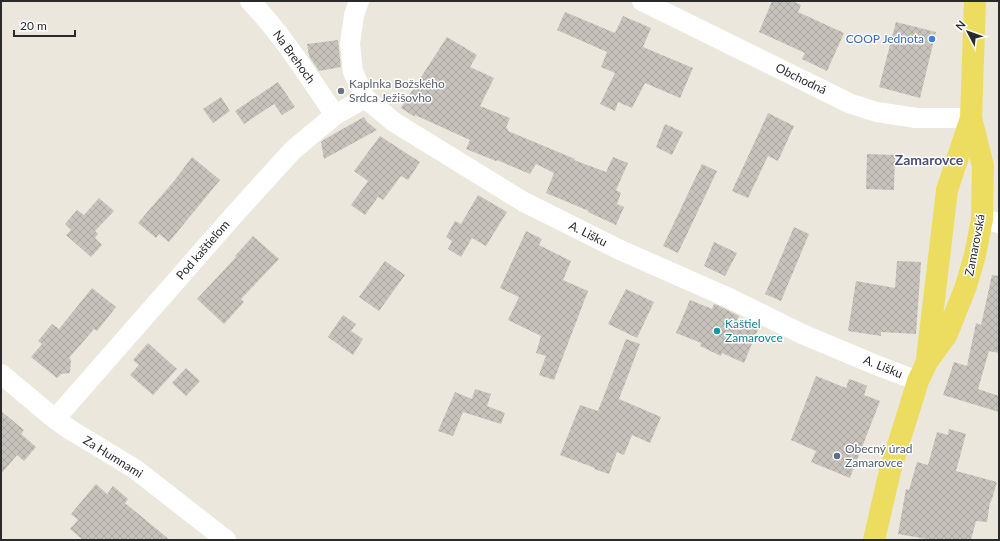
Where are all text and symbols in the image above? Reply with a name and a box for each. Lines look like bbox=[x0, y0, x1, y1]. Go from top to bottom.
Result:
scale bar bbox=[14, 12, 75, 38]
north arrow bbox=[948, 12, 988, 52]
text: 20 m bbox=[20, 18, 47, 33]
text: N bbox=[952, 18, 968, 33]
street label: Na Brehoch bbox=[270, 27, 319, 86]
place label: COOP Jednota bbox=[846, 31, 924, 46]
marker: COOP Jednota bbox=[927, 34, 937, 44]
street label: Obchodná bbox=[773, 60, 829, 97]
place label: Kaplnka Božského Srdca Ježišovho bbox=[349, 76, 445, 105]
marker: Kaplnka Božského Srdca Ježišovho bbox=[336, 86, 346, 96]
district label: Zamarovce bbox=[895, 151, 964, 168]
street label: Zamarovská bbox=[961, 212, 988, 277]
street label: Pod kaštieľom bbox=[173, 217, 233, 283]
street label: A. Lišku bbox=[567, 218, 610, 250]
place label: Kaštiel Zamarovce bbox=[725, 316, 783, 345]
marker: Kaštiel Zamarovce bbox=[712, 326, 722, 336]
street label: A. Lišku bbox=[861, 352, 905, 381]
street label: Za Humnami bbox=[81, 432, 146, 481]
place label: Obecný úrad Zamarovce bbox=[845, 441, 912, 470]
marker: Obecný úrad Zamarovce bbox=[832, 451, 842, 461]

